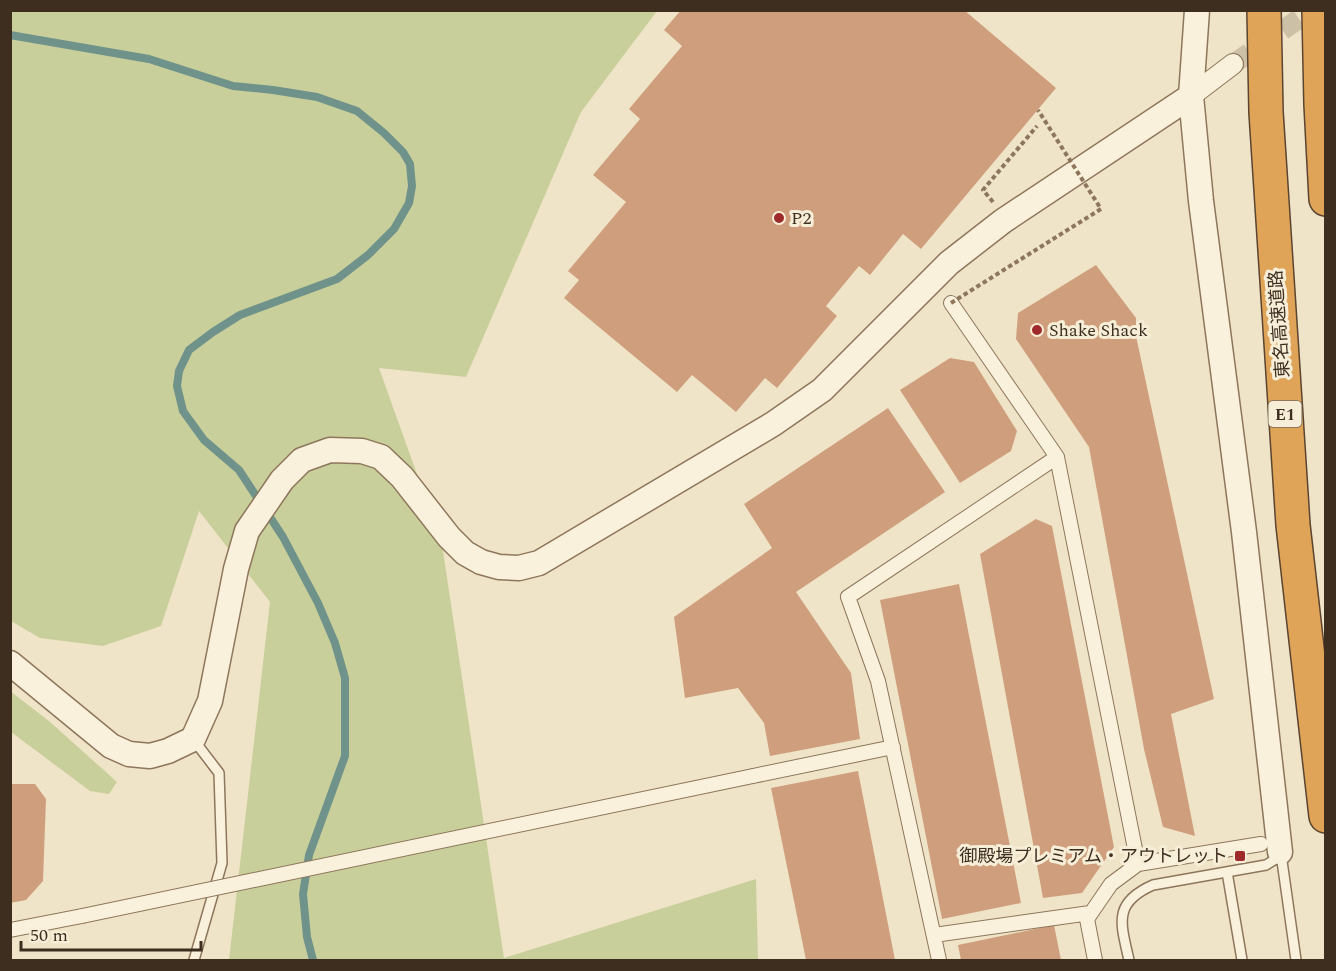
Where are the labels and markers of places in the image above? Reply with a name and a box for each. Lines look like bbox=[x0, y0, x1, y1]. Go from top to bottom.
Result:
place label: P2 bbox=[791, 205, 811, 232]
marker: P2 bbox=[772, 211, 786, 225]
place label: Shake Shack bbox=[1049, 317, 1148, 344]
marker: Shake Shack bbox=[1030, 323, 1044, 337]
place label: 御殿場プレミアム・アウトレット bbox=[959, 843, 1228, 870]
marker: 御殿場プレミアム・アウトレット bbox=[1233, 849, 1247, 863]

